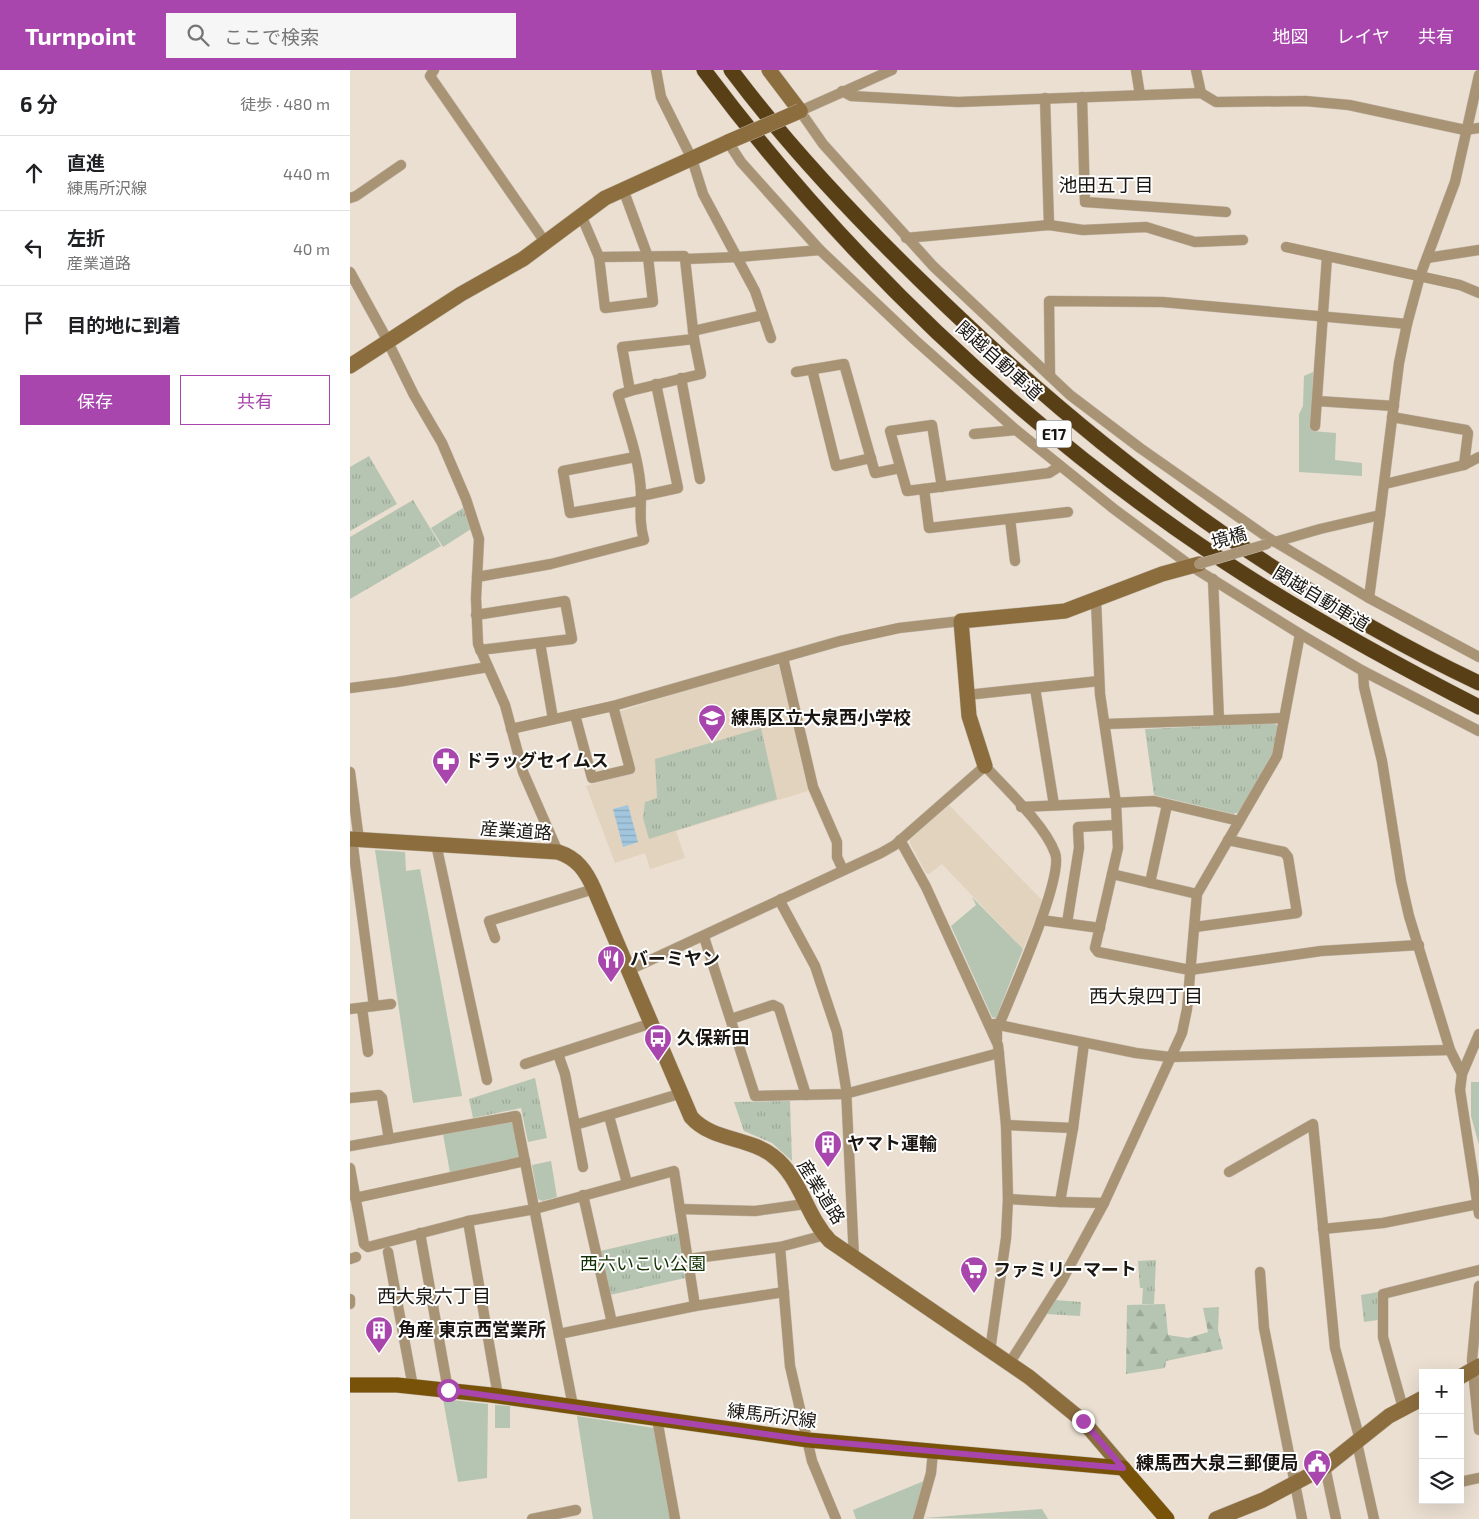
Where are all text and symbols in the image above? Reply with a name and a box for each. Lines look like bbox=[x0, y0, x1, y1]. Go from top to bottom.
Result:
search box bbox=[166, 13, 516, 58]
text: Turnpoint bbox=[25, 21, 136, 50]
icon: search bbox=[184, 21, 212, 49]
text: ここで検索 bbox=[224, 25, 319, 48]
text: 地図 bbox=[1273, 25, 1309, 47]
text: レイヤ bbox=[1337, 25, 1390, 47]
text: 共有 bbox=[1418, 25, 1454, 47]
text: 6 分 bbox=[20, 91, 58, 116]
text: 徒歩 · 480 m bbox=[240, 94, 330, 113]
text: 直進 bbox=[67, 151, 105, 174]
icon: ahead bbox=[20, 159, 48, 187]
text: 440 m bbox=[283, 164, 330, 183]
district label: 池田五丁目 bbox=[1058, 173, 1154, 196]
text: 練馬所沢線 bbox=[67, 178, 147, 197]
text: 左折 bbox=[67, 226, 105, 249]
icon: left bbox=[20, 234, 48, 262]
text: 40 m bbox=[293, 239, 330, 258]
text: 産業道路 bbox=[67, 253, 131, 272]
icon: arrive bbox=[20, 309, 48, 337]
text: 目的地に到着 bbox=[67, 313, 181, 336]
street label: 関越自動車道 bbox=[952, 316, 1047, 405]
button: 保存 bbox=[20, 375, 170, 425]
button: 共有 bbox=[180, 375, 330, 425]
road number: E17 bbox=[1036, 420, 1072, 448]
street label: 境橋 bbox=[1208, 522, 1249, 553]
street label: 関越自動車道 bbox=[1270, 561, 1373, 635]
school or university icon: 練馬区立大泉西小学校 bbox=[697, 703, 727, 742]
place label: 練馬区立大泉西小学校 bbox=[731, 706, 911, 728]
pharmacy icon: ドラッグセイムス bbox=[431, 746, 461, 785]
place label: ドラッグセイムス bbox=[465, 749, 609, 771]
street label: 産業道路 bbox=[479, 817, 553, 843]
restaurant icon: バーミヤン bbox=[596, 944, 626, 983]
place label: バーミヤン bbox=[630, 947, 720, 969]
district label: 西大泉四丁目 bbox=[1089, 984, 1203, 1007]
bus stop icon: 久保新田 bbox=[643, 1023, 673, 1062]
place label: 久保新田 bbox=[677, 1026, 749, 1048]
building icon: ヤマト運輸 bbox=[813, 1129, 843, 1168]
place label: ヤマト運輸 bbox=[847, 1132, 937, 1154]
street label: 産業道路 bbox=[793, 1155, 850, 1228]
park label: 西六いこい公園 bbox=[580, 1252, 706, 1274]
supermarket icon: ファミリーマート bbox=[959, 1255, 989, 1294]
place label: ファミリーマート bbox=[993, 1258, 1137, 1280]
district label: 西大泉六丁目 bbox=[377, 1284, 491, 1307]
building icon: 角産 東京西営業所 bbox=[364, 1315, 394, 1354]
place label: 角産 東京西営業所 bbox=[398, 1318, 546, 1340]
map controls bbox=[1419, 1369, 1464, 1504]
button: + bbox=[1419, 1369, 1464, 1414]
route start bbox=[437, 1379, 460, 1402]
street label: 練馬所沢線 bbox=[726, 1399, 818, 1431]
route end bbox=[1072, 1410, 1095, 1433]
button: − bbox=[1419, 1414, 1464, 1459]
public building icon: 練馬西大泉三郵便局 bbox=[1302, 1448, 1332, 1487]
place label: 練馬西大泉三郵便局 bbox=[1136, 1451, 1298, 1473]
button: layers bbox=[1419, 1459, 1464, 1504]

